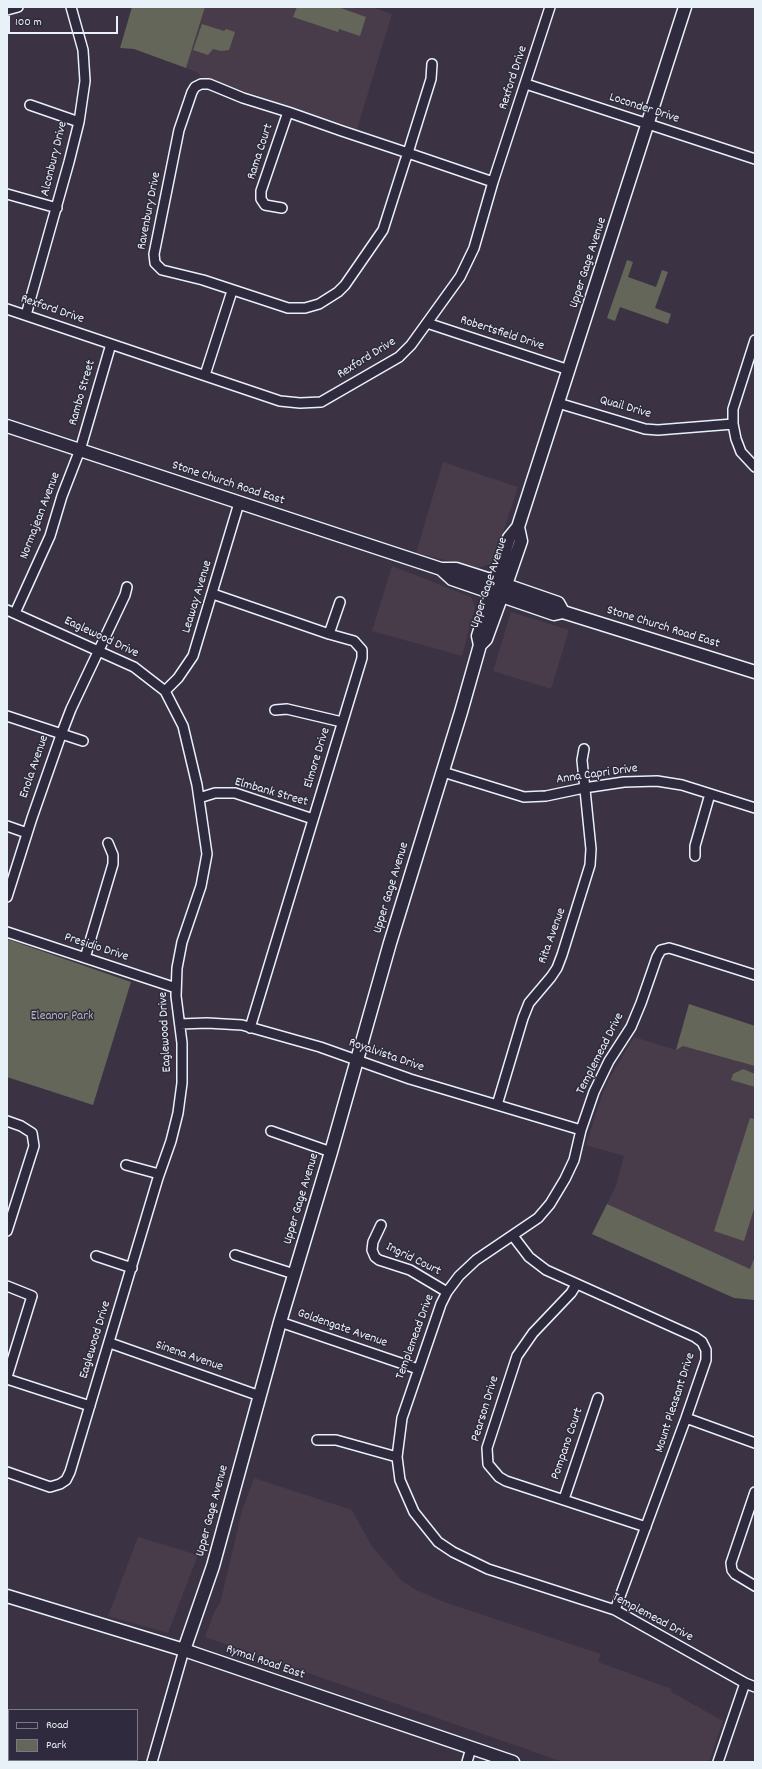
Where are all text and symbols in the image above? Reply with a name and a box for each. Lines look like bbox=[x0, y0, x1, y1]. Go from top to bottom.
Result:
scale bar bbox=[10, 8, 120, 34]
text: 100 m bbox=[15, 14, 42, 31]
street label: Rexford Drive bbox=[496, 44, 532, 112]
street label: Loconder Drive bbox=[607, 90, 681, 128]
street label: Alconbury Drive bbox=[38, 120, 72, 198]
street label: Rama Court bbox=[245, 122, 277, 182]
street label: Ravenbury Drive bbox=[135, 171, 165, 251]
street label: Upper Gage Avenue bbox=[567, 216, 611, 310]
street label: Rexford Drive bbox=[18, 292, 86, 328]
street label: Robertsfield Drive bbox=[458, 313, 546, 355]
street label: Rexford Drive bbox=[335, 335, 399, 383]
street label: Rambo Street bbox=[66, 358, 100, 428]
street label: Quail Drive bbox=[597, 393, 653, 423]
street label: Stone Church Road East bbox=[170, 458, 286, 510]
street label: Normajean Avenue bbox=[17, 470, 65, 562]
street label: Upper Gage Avenue bbox=[468, 536, 512, 630]
street label: Leaway Avenue bbox=[180, 559, 216, 635]
street label: Stone Church Road East bbox=[605, 603, 721, 653]
street label: Eaglewood Drive bbox=[61, 614, 141, 662]
street label: Elmore Drive bbox=[301, 726, 335, 790]
street label: Enola Avenue bbox=[17, 734, 53, 800]
street label: Anna Capri Drive bbox=[555, 762, 639, 788]
street label: Elmbank Street bbox=[233, 775, 309, 811]
street label: Upper Gage Avenue bbox=[371, 841, 413, 935]
street label: Rita Avenue bbox=[536, 906, 570, 966]
street label: Presidio Drive bbox=[62, 930, 130, 966]
street label: Eaglewood Drive bbox=[156, 991, 176, 1073]
park label: Eleanor Park bbox=[31, 1009, 93, 1025]
street label: Templemead Drive bbox=[574, 1011, 628, 1097]
street label: Royalvista Drive bbox=[346, 1036, 426, 1076]
street label: Upper Gage Avenue bbox=[281, 1152, 323, 1246]
street label: Ingrid Court bbox=[383, 1240, 443, 1280]
street label: Templemead Drive bbox=[393, 1292, 439, 1382]
street label: Eaglewood Drive bbox=[77, 1299, 115, 1381]
street label: Goldengate Avenue bbox=[295, 1306, 389, 1352]
street label: Sinena Avenue bbox=[153, 1338, 225, 1376]
street label: Mount Pleasant Drive bbox=[653, 1351, 699, 1455]
street label: Pearson Drive bbox=[469, 1374, 503, 1444]
street label: Pompano Court bbox=[548, 1406, 588, 1482]
street label: Upper Gage Avenue bbox=[193, 1463, 233, 1559]
street label: Templemead Drive bbox=[609, 1590, 695, 1646]
street label: Rymal Road East bbox=[224, 1642, 306, 1684]
legend bbox=[8, 1709, 138, 1761]
text: Road bbox=[46, 1717, 68, 1734]
text: Park bbox=[46, 1737, 66, 1754]

